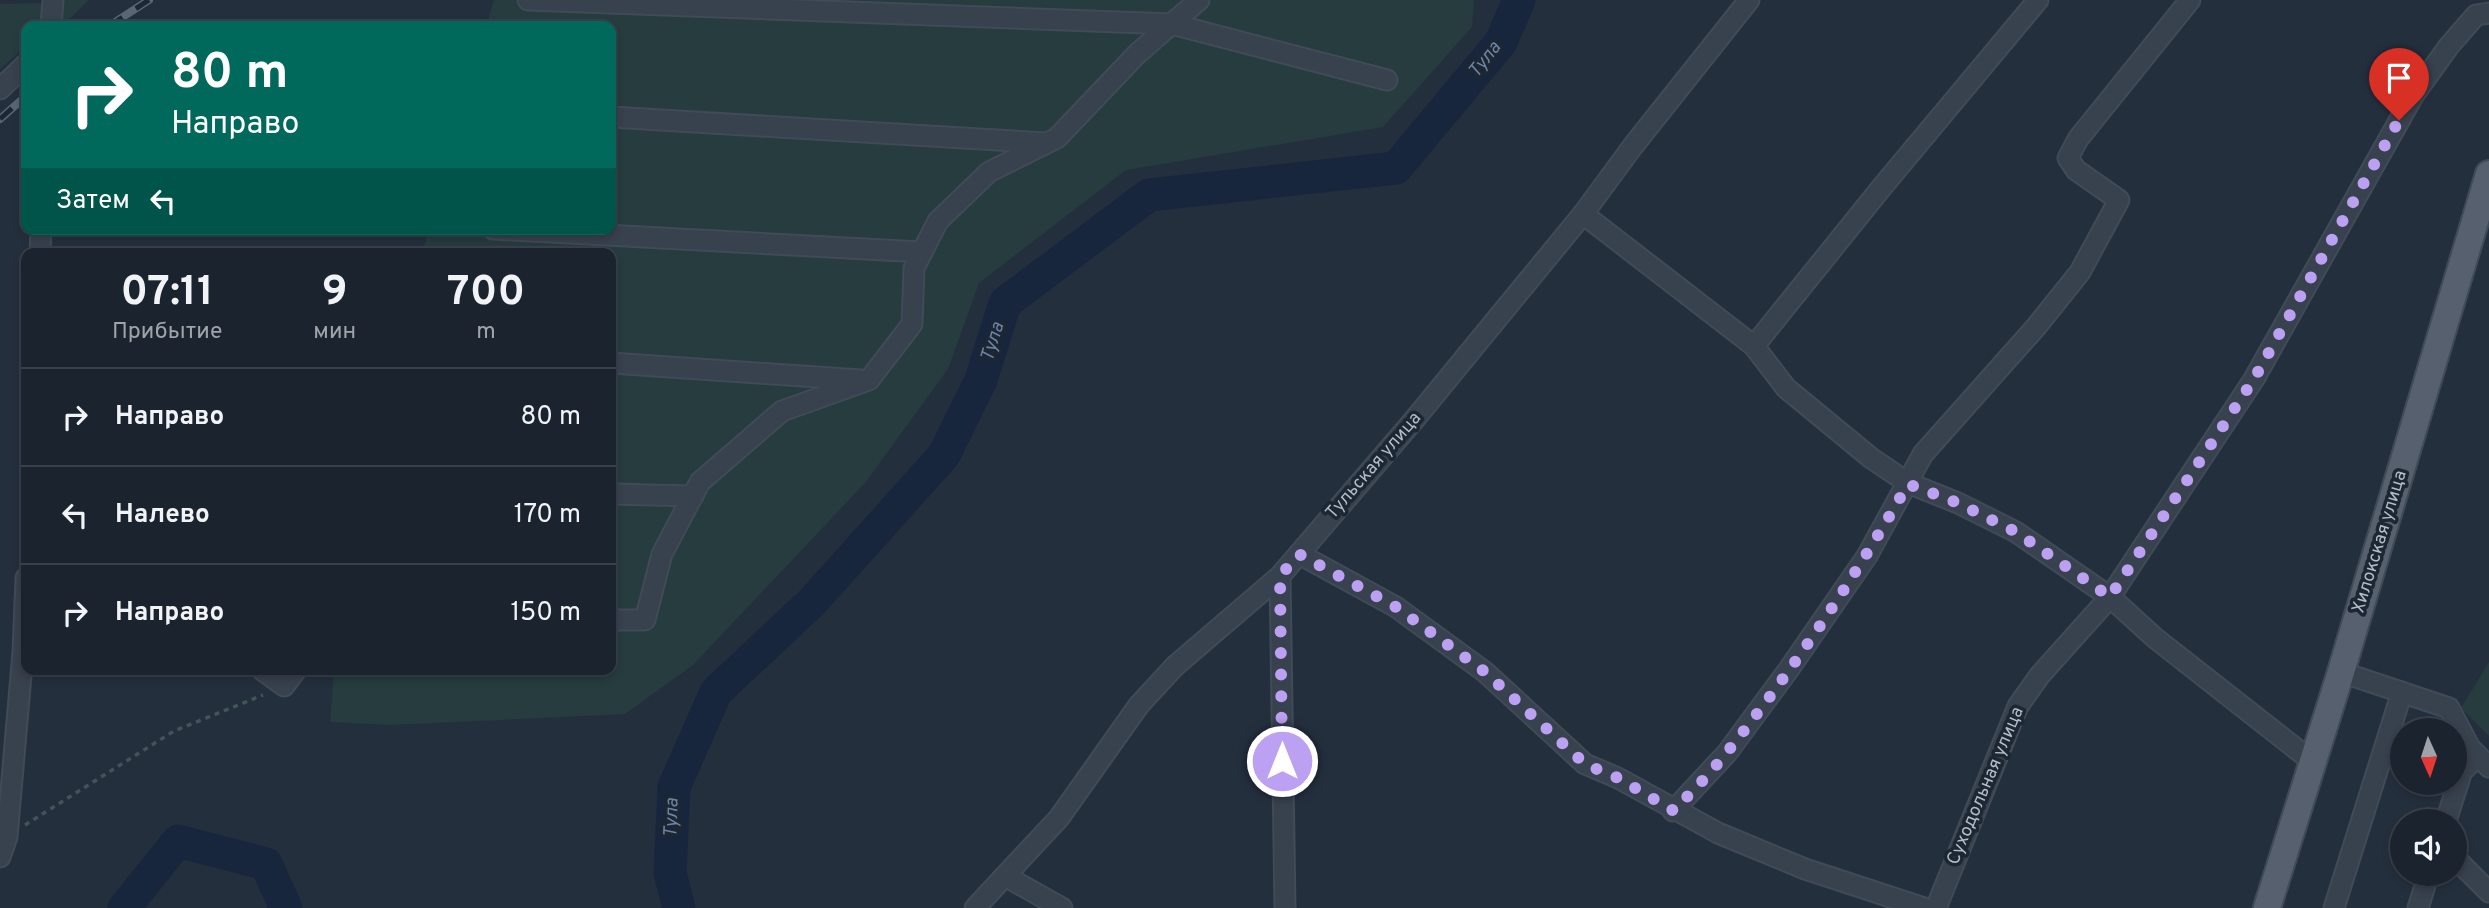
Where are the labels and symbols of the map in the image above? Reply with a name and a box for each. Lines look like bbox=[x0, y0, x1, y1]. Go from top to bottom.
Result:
water label: Тула bbox=[1463, 37, 1507, 83]
pin bbox=[2369, 48, 2429, 120]
water label: Тула bbox=[976, 319, 1010, 365]
street label: Тульская улица bbox=[1321, 408, 1427, 524]
street label: Хилокская улица bbox=[2347, 468, 2413, 616]
street label: Суходольная улица bbox=[1942, 704, 2030, 868]
north arrow bbox=[2390, 718, 2468, 794]
position arrow bbox=[1245, 724, 1319, 798]
water label: Тула bbox=[659, 797, 685, 838]

